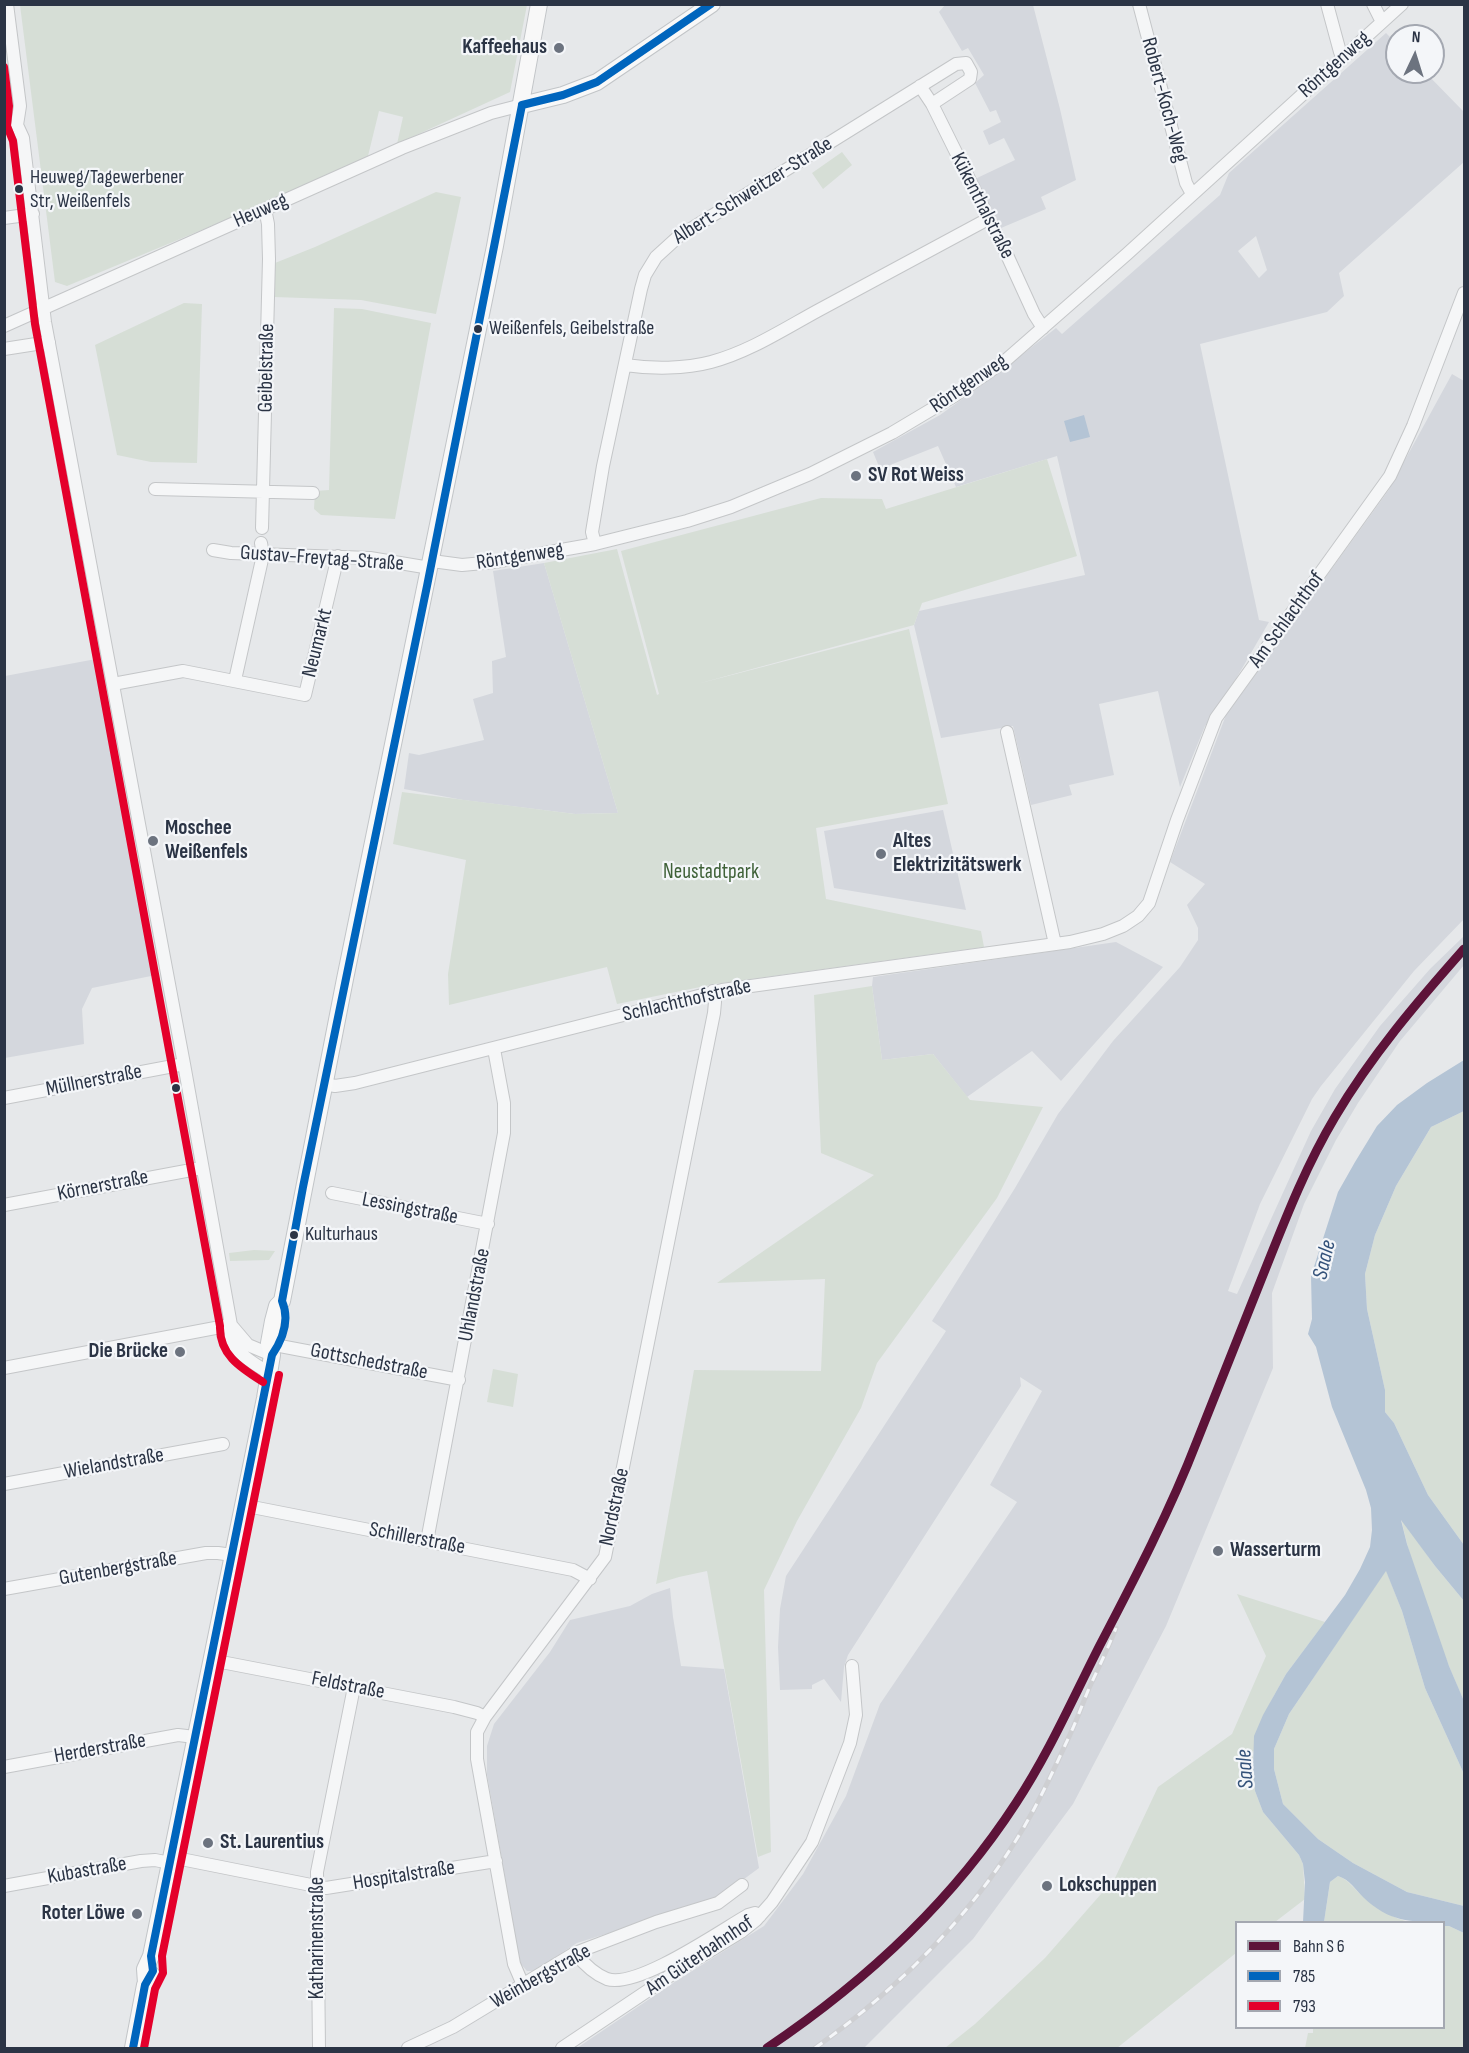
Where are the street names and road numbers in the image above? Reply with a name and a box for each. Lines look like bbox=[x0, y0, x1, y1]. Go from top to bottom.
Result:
street label: Röntgenweg bbox=[1294, 26, 1376, 104]
street label: Robert-Koch-Weg bbox=[1135, 35, 1193, 165]
street label: Albert-Schweitzer-Straße bbox=[669, 132, 837, 250]
street label: Kükenthalstraße bbox=[945, 149, 1019, 263]
street label: Heuweg bbox=[230, 188, 292, 234]
street label: Geibelstraße bbox=[254, 323, 280, 413]
street label: Röntgenweg bbox=[925, 349, 1013, 419]
street label: Röntgenweg bbox=[475, 538, 565, 576]
street label: Gustav-Freytag-Straße bbox=[239, 541, 405, 577]
street label: Am Schlachthof bbox=[1244, 567, 1330, 673]
street label: Neumarkt bbox=[297, 606, 339, 680]
street label: Schlachthofstraße bbox=[620, 974, 754, 1028]
street label: Müllnerstraße bbox=[44, 1059, 144, 1103]
street label: Körnerstraße bbox=[55, 1165, 151, 1207]
street label: Lessingstraße bbox=[360, 1187, 460, 1231]
street label: Uhlandstraße bbox=[454, 1246, 496, 1344]
street label: Gottschedstraße bbox=[308, 1338, 430, 1386]
street label: Wielandstraße bbox=[62, 1443, 166, 1485]
street label: Nordstraße bbox=[594, 1466, 636, 1548]
street label: Schillerstraße bbox=[367, 1517, 467, 1561]
street label: Gutenbergstraße bbox=[57, 1546, 179, 1592]
street label: Feldstraße bbox=[309, 1667, 387, 1705]
street label: Herderstraße bbox=[52, 1729, 148, 1769]
street label: Kubastraße bbox=[46, 1852, 128, 1890]
street label: Hospitalstraße bbox=[351, 1856, 457, 1896]
street label: Katharinenstraße bbox=[305, 1877, 331, 1999]
street label: Am Güterbahnhof bbox=[641, 1911, 759, 2001]
street label: Weinbergstraße bbox=[487, 1939, 595, 2015]

